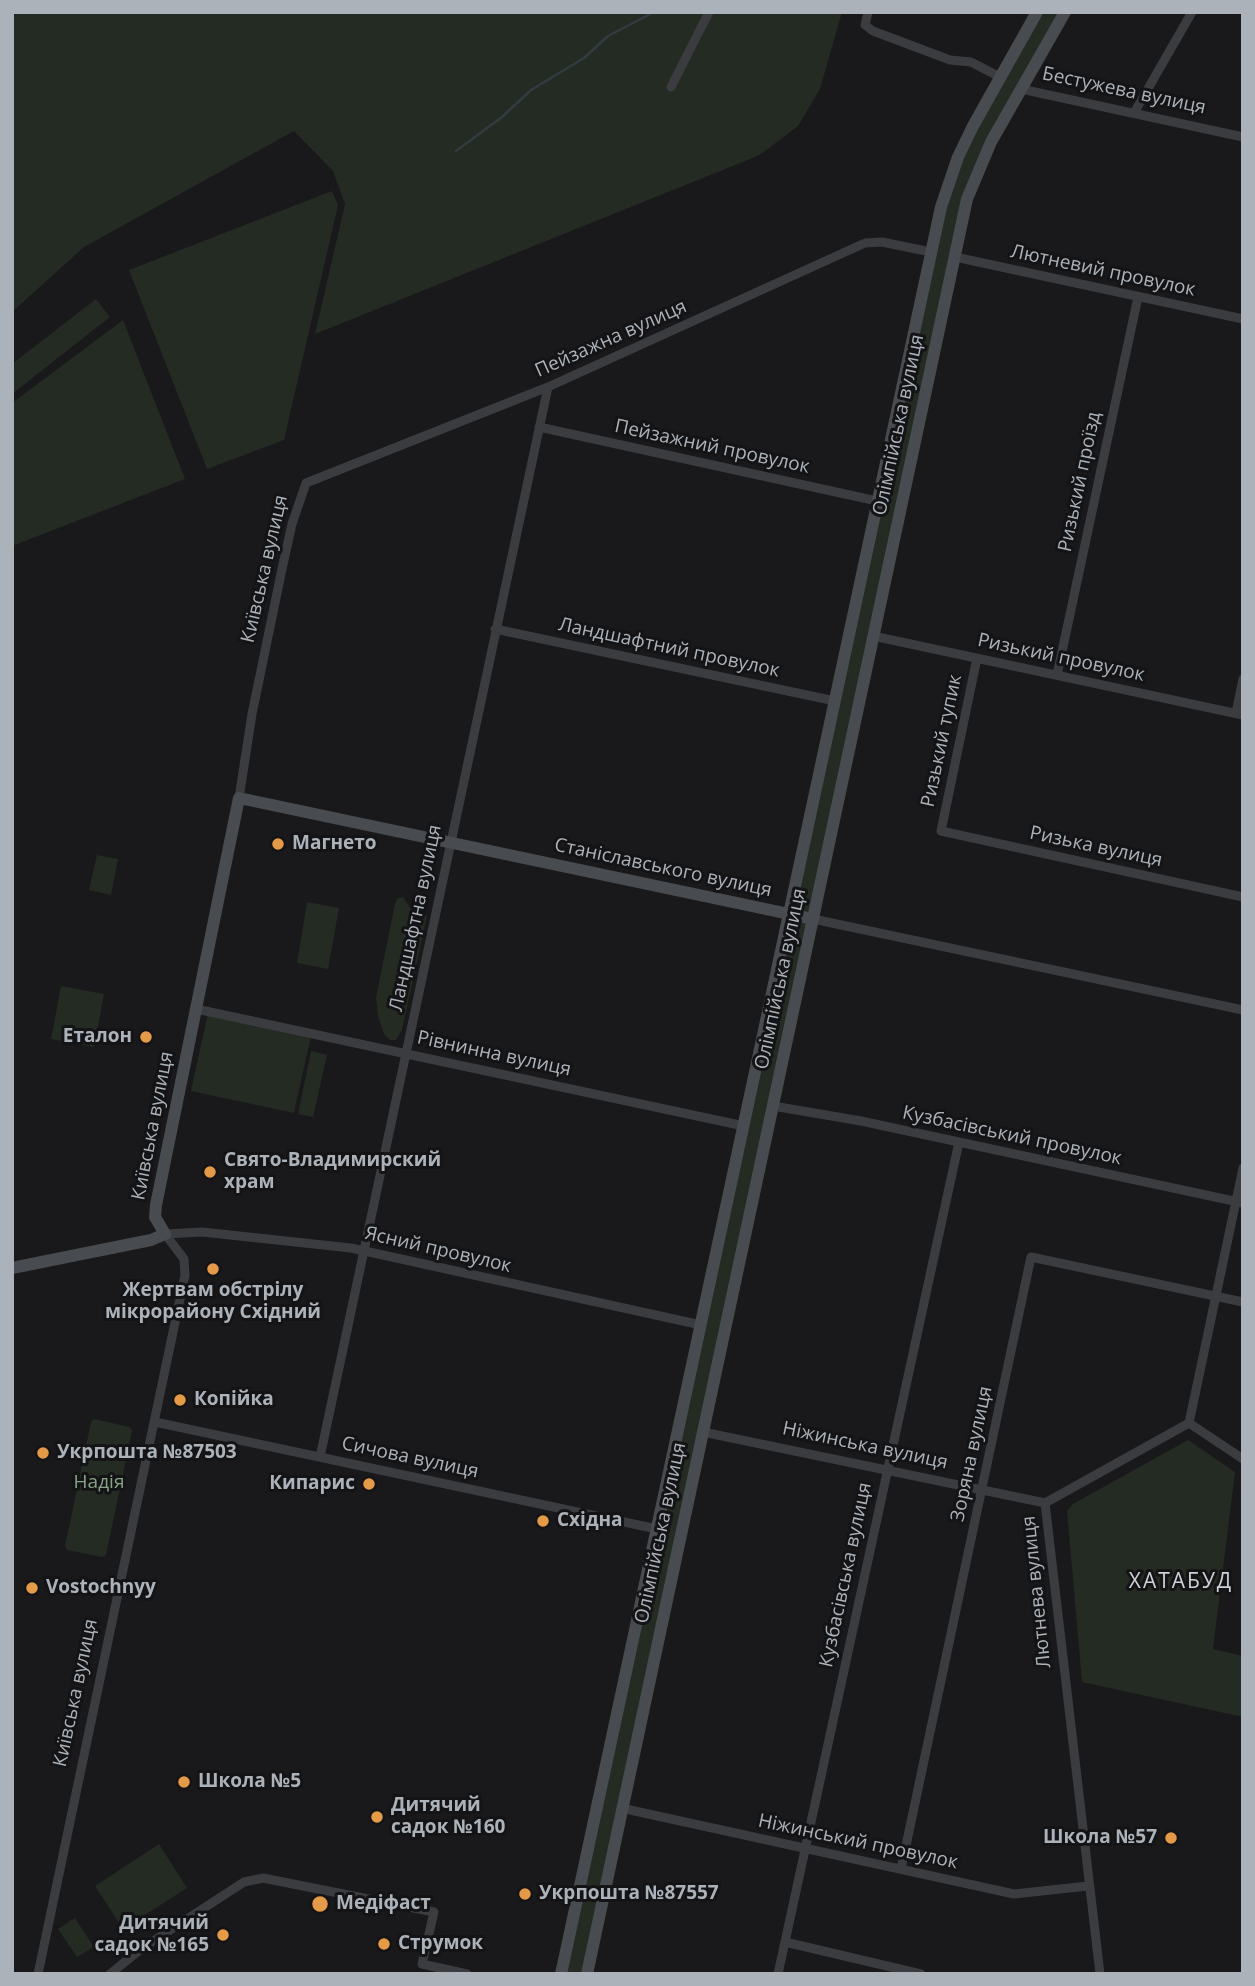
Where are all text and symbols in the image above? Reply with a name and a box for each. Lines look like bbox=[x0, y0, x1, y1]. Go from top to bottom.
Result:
street label: Бестужева вулиця bbox=[1040, 63, 1208, 119]
street label: Лютневий провулок bbox=[1009, 240, 1197, 302]
street label: Пейзажна вулиця bbox=[532, 295, 690, 383]
street label: Олімпійська вулиця bbox=[869, 332, 929, 518]
street label: Ризький проїзд bbox=[1054, 410, 1106, 554]
street label: Пейзажний провулок bbox=[612, 415, 812, 479]
street label: Київська вулиця bbox=[237, 493, 293, 645]
street label: Ландшафтний провулок bbox=[556, 613, 782, 683]
street label: Ризький провулок bbox=[975, 629, 1147, 687]
street label: Ризький тупик bbox=[917, 673, 967, 809]
street label: Ризька вулиця bbox=[1028, 822, 1164, 872]
street label: Ландшафтна вулиця bbox=[385, 823, 447, 1013]
place label: Магнето bbox=[292, 833, 377, 855]
street label: Станіславського вулиця bbox=[552, 834, 774, 902]
marker: Магнето bbox=[270, 836, 286, 852]
street label: Олімпійська вулиця bbox=[751, 886, 811, 1072]
place label: Еталон bbox=[63, 1026, 132, 1048]
street label: Рівнинна вулиця bbox=[415, 1027, 573, 1081]
marker: Еталон bbox=[138, 1029, 154, 1045]
street label: Київська вулиця bbox=[127, 1050, 179, 1202]
street label: Кузбасівський провулок bbox=[900, 1102, 1124, 1170]
place label: Свято-Владимирский храм bbox=[224, 1150, 441, 1194]
marker: Свято-Владимирский храм bbox=[202, 1164, 218, 1180]
street label: Ясний провулок bbox=[363, 1222, 513, 1278]
marker: Жертвам обстрілу мікрорайону Східний bbox=[205, 1261, 221, 1277]
place label: Жертвам обстрілу мікрорайону Східний bbox=[105, 1280, 321, 1324]
street label: Зоряна вулиця bbox=[947, 1384, 997, 1524]
place label: Копійка bbox=[194, 1389, 274, 1411]
marker: Копійка bbox=[172, 1392, 188, 1408]
street label: Ніжинська вулиця bbox=[780, 1417, 950, 1475]
street label: Сичова вулиця bbox=[340, 1432, 480, 1484]
street label: Олімпійська вулиця bbox=[631, 1440, 691, 1626]
place label: Укрпошта №87503 bbox=[57, 1442, 237, 1464]
marker: Укрпошта №87503 bbox=[35, 1445, 51, 1461]
park label: Надія bbox=[74, 1472, 124, 1494]
place label: Кипарис bbox=[269, 1473, 355, 1495]
marker: Кипарис bbox=[361, 1476, 377, 1492]
street label: Кузбасівська вулиця bbox=[815, 1481, 877, 1669]
place label: Східна bbox=[557, 1510, 623, 1532]
marker: Східна bbox=[535, 1513, 551, 1529]
street label: Лютнева вулиця bbox=[1018, 1515, 1056, 1669]
district label: ХАТАБУД bbox=[1130, 1569, 1232, 1595]
place label: Vostochnyy bbox=[46, 1577, 156, 1599]
marker: Vostochnyy bbox=[24, 1580, 40, 1596]
street label: Київська вулиця bbox=[49, 1617, 103, 1769]
place label: Школа №5 bbox=[198, 1771, 301, 1793]
marker: Школа №5 bbox=[176, 1774, 192, 1790]
place label: Дитячий садок №160 bbox=[391, 1795, 505, 1839]
marker: Дитячий садок №160 bbox=[369, 1809, 385, 1825]
street label: Ніжинський провулок bbox=[756, 1810, 960, 1874]
place label: Школа №57 bbox=[1043, 1827, 1157, 1849]
marker: Школа №57 bbox=[1163, 1830, 1179, 1846]
place label: Укрпошта №87557 bbox=[539, 1883, 719, 1905]
marker: Укрпошта №87557 bbox=[517, 1886, 533, 1902]
place label: Медіфаст bbox=[336, 1893, 431, 1915]
marker: Медіфаст bbox=[310, 1894, 330, 1914]
place label: Дитячий садок №165 bbox=[95, 1913, 209, 1957]
marker: Дитячий садок №165 bbox=[215, 1927, 231, 1943]
place label: Струмок bbox=[398, 1933, 483, 1955]
marker: Струмок bbox=[376, 1936, 392, 1952]

